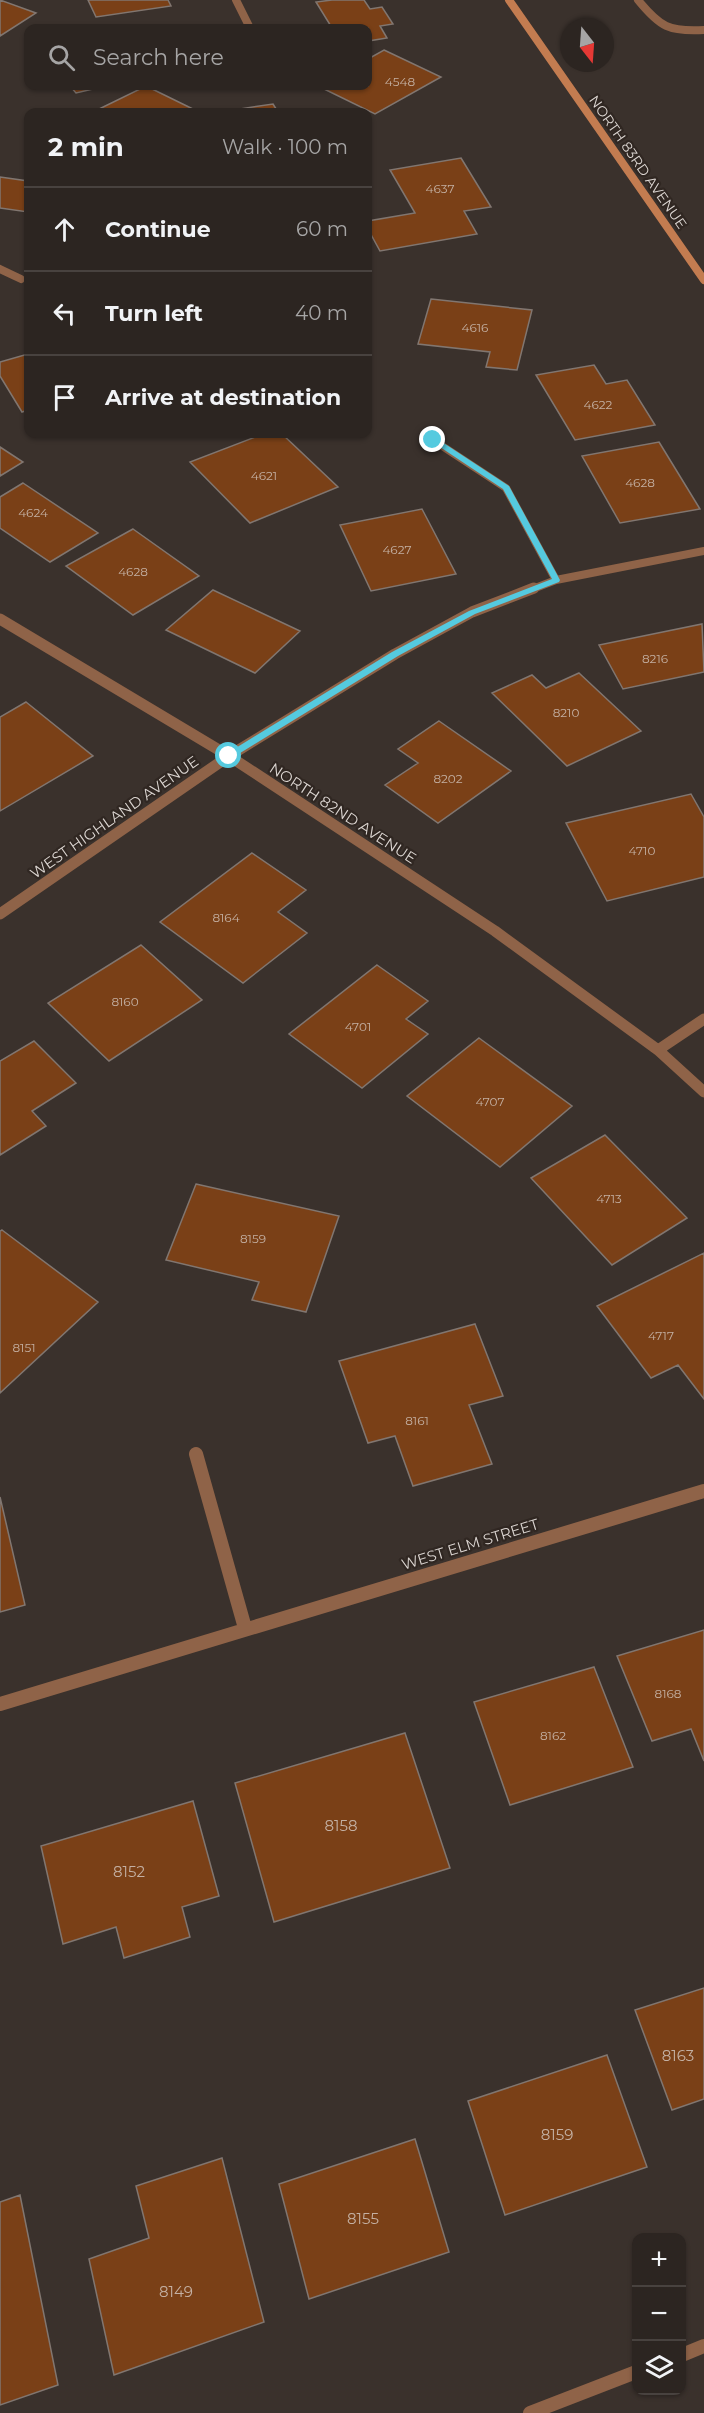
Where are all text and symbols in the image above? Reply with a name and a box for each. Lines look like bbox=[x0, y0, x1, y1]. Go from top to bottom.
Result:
north arrow bbox=[560, 18, 614, 72]
search box bbox=[24, 24, 372, 90]
icon: search bbox=[45, 41, 78, 74]
text: Search here bbox=[93, 44, 224, 71]
house number: 4548 bbox=[385, 74, 416, 89]
street label: NORTH 83RD AVENUE bbox=[585, 92, 691, 232]
text: 2 min bbox=[48, 131, 124, 163]
text: Walk · 100 m bbox=[222, 135, 348, 159]
house number: 4637 bbox=[426, 181, 454, 196]
icon: ahead bbox=[48, 213, 81, 246]
text: Continue bbox=[105, 216, 211, 243]
text: 60 m bbox=[296, 217, 348, 241]
icon: left bbox=[48, 297, 81, 330]
text: Turn left bbox=[105, 300, 203, 327]
text: 40 m bbox=[295, 301, 348, 325]
house number: 4616 bbox=[462, 320, 488, 335]
icon: arrive bbox=[48, 381, 81, 414]
text: Arrive at destination bbox=[105, 384, 341, 411]
house number: 4622 bbox=[584, 397, 613, 412]
route end bbox=[419, 426, 445, 452]
house number: 4621 bbox=[251, 468, 277, 483]
house number: 4628 bbox=[625, 475, 655, 490]
house number: 4624 bbox=[18, 505, 48, 520]
house number: 4627 bbox=[382, 542, 412, 557]
house number: 4628 bbox=[118, 564, 148, 579]
house number: 8216 bbox=[642, 651, 668, 666]
house number: 8210 bbox=[553, 705, 579, 720]
route start bbox=[215, 742, 241, 768]
street label: WEST HIGHLAND AVENUE bbox=[26, 751, 202, 883]
street label: NORTH 82ND AVENUE bbox=[266, 758, 420, 868]
house number: 8202 bbox=[433, 771, 463, 786]
house number: 4710 bbox=[629, 843, 655, 858]
house number: 8164 bbox=[212, 910, 240, 925]
house number: 8160 bbox=[111, 994, 139, 1009]
house number: 4701 bbox=[345, 1019, 371, 1034]
house number: 4707 bbox=[475, 1094, 505, 1109]
house number: 4713 bbox=[596, 1191, 622, 1206]
house number: 8159 bbox=[240, 1231, 266, 1246]
house number: 4717 bbox=[648, 1328, 674, 1343]
house number: 8151 bbox=[12, 1340, 36, 1355]
house number: 8161 bbox=[405, 1413, 429, 1428]
street label: WEST ELM STREET bbox=[399, 1514, 541, 1574]
house number: 8168 bbox=[655, 1686, 682, 1701]
house number: 8162 bbox=[540, 1728, 566, 1743]
house number: 8158 bbox=[324, 1816, 358, 1835]
house number: 8152 bbox=[113, 1862, 145, 1881]
house number: 8163 bbox=[662, 2046, 694, 2065]
house number: 8159 bbox=[541, 2125, 573, 2144]
house number: 8155 bbox=[347, 2209, 379, 2228]
map controls bbox=[632, 2233, 686, 2395]
button: + bbox=[632, 2233, 686, 2287]
house number: 8149 bbox=[159, 2282, 193, 2301]
button: − bbox=[632, 2287, 686, 2341]
button: layers bbox=[632, 2341, 686, 2395]

